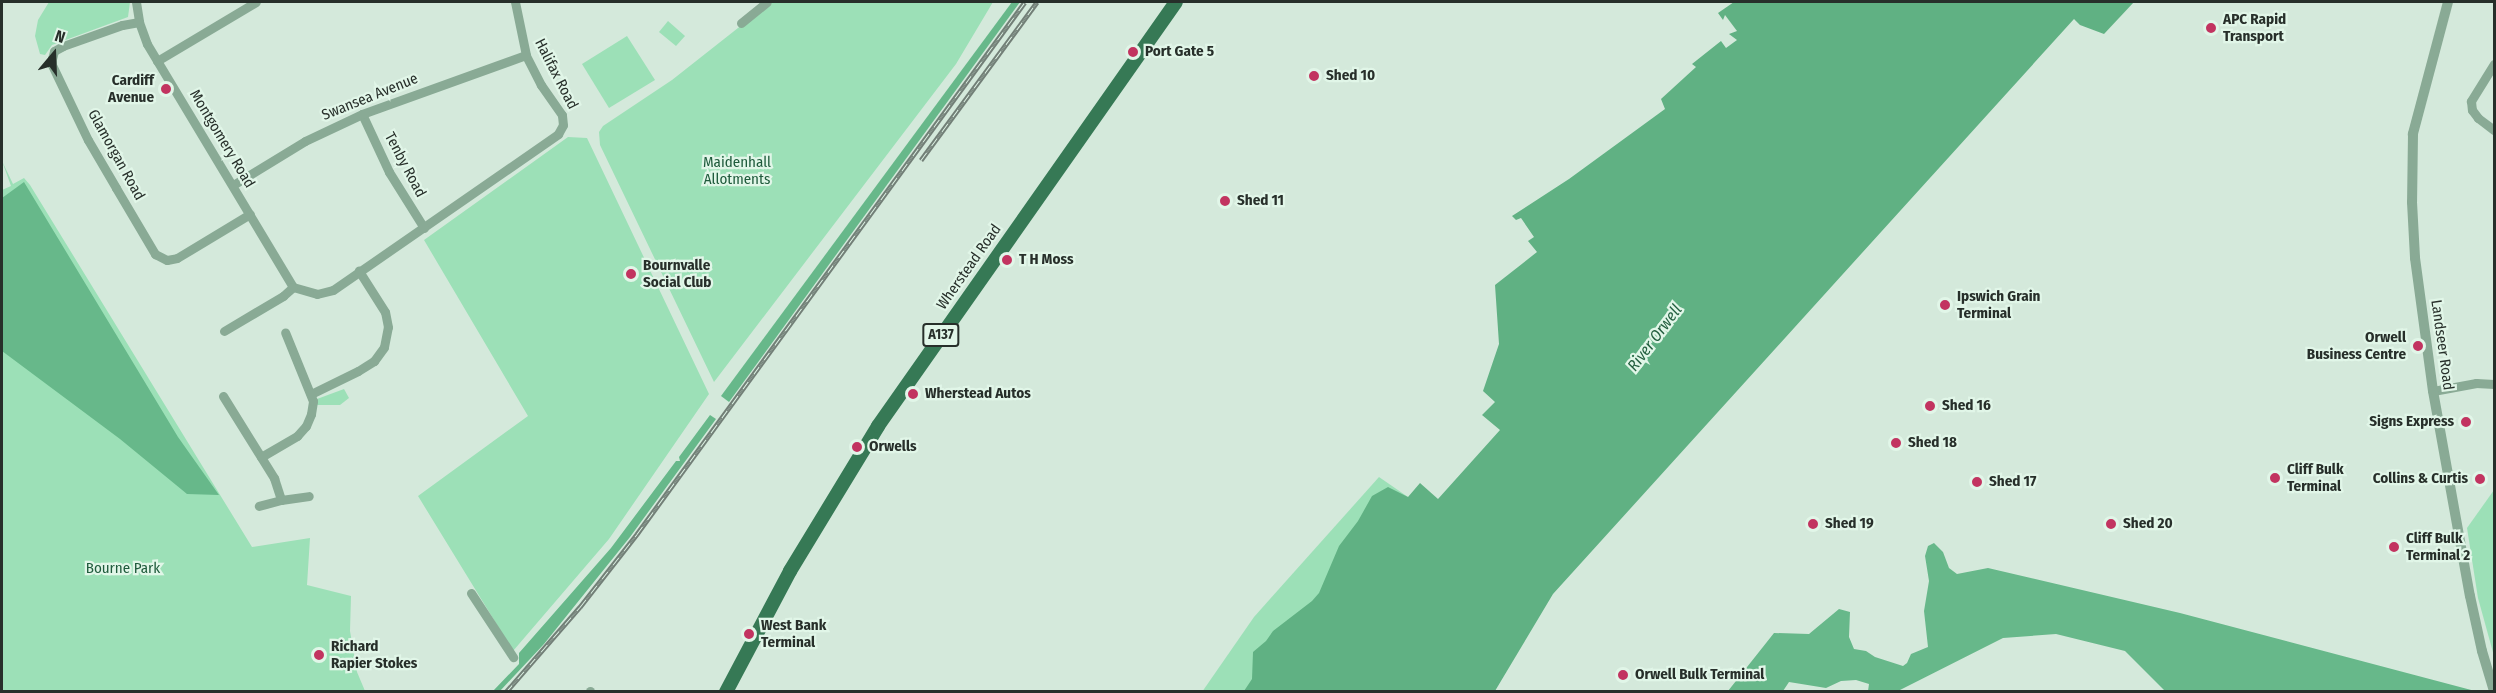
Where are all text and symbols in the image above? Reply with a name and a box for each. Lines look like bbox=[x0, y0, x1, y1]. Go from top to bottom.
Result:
place label: APC Rapid Transport bbox=[2223, 10, 2286, 45]
marker: APC Rapid Transport bbox=[2204, 21, 2218, 35]
north arrow bbox=[24, 24, 84, 84]
text: N bbox=[52, 26, 68, 47]
street label: Halifax Road bbox=[531, 36, 581, 112]
place label: Port Gate 5 bbox=[1145, 43, 1214, 61]
marker: Port Gate 5 bbox=[1126, 45, 1140, 59]
place label: Shed 10 bbox=[1326, 67, 1375, 85]
marker: Shed 10 bbox=[1307, 69, 1321, 83]
street label: Swansea Avenue bbox=[319, 70, 421, 124]
place label: Cardiff Avenue bbox=[108, 71, 154, 106]
marker: Cardiff Avenue bbox=[159, 82, 173, 96]
street label: Montgomery Road bbox=[186, 87, 258, 191]
street label: Glamorgan Road bbox=[84, 107, 148, 203]
street label: Tenby Road bbox=[380, 130, 430, 200]
park label: Maidenhall Allotments bbox=[703, 153, 771, 188]
place label: Shed 11 bbox=[1237, 192, 1284, 210]
marker: Shed 11 bbox=[1218, 194, 1232, 208]
street label: Wherstead Road bbox=[933, 221, 1005, 313]
place label: T H Moss bbox=[1019, 251, 1073, 269]
marker: T H Moss bbox=[1000, 253, 1014, 267]
place label: Bournvalle Social Club bbox=[643, 256, 711, 291]
marker: Bournvalle Social Club bbox=[624, 267, 638, 281]
place label: Ipswich Grain Terminal bbox=[1957, 287, 2040, 322]
marker: Ipswich Grain Terminal bbox=[1938, 298, 1952, 312]
street label: Landseer Road bbox=[2427, 299, 2457, 391]
water label: River Orwell bbox=[1624, 301, 1686, 375]
road number: A137 bbox=[922, 324, 960, 346]
place label: Orwell Business Centre bbox=[2307, 328, 2406, 363]
marker: Orwell Business Centre bbox=[2411, 339, 2425, 353]
place label: Wherstead Autos bbox=[925, 385, 1031, 403]
marker: Wherstead Autos bbox=[906, 387, 920, 401]
place label: Shed 16 bbox=[1942, 397, 1991, 415]
marker: Shed 16 bbox=[1923, 399, 1937, 413]
place label: Signs Express bbox=[2369, 413, 2454, 431]
marker: Signs Express bbox=[2459, 415, 2473, 429]
place label: Shed 18 bbox=[1908, 434, 1957, 452]
marker: Shed 18 bbox=[1889, 436, 1903, 450]
place label: Orwells bbox=[869, 438, 917, 456]
marker: Orwells bbox=[850, 440, 864, 454]
place label: Cliff Bulk Terminal bbox=[2287, 460, 2344, 495]
place label: Collins & Curtis bbox=[2373, 470, 2468, 488]
marker: Cliff Bulk Terminal bbox=[2268, 471, 2282, 485]
marker: Collins & Curtis bbox=[2473, 472, 2487, 486]
place label: Shed 17 bbox=[1989, 473, 2036, 491]
marker: Shed 17 bbox=[1970, 475, 1984, 489]
place label: Shed 19 bbox=[1825, 515, 1874, 533]
place label: Shed 20 bbox=[2123, 515, 2173, 533]
marker: Shed 19 bbox=[1806, 517, 1820, 531]
marker: Shed 20 bbox=[2104, 517, 2118, 531]
place label: Cliff Bulk Terminal 2 bbox=[2406, 529, 2470, 564]
marker: Cliff Bulk Terminal 2 bbox=[2387, 540, 2401, 554]
park label: Bourne Park bbox=[86, 560, 160, 578]
place label: West Bank Terminal bbox=[761, 616, 826, 651]
marker: West Bank Terminal bbox=[742, 627, 756, 641]
place label: Richard Rapier Stokes bbox=[331, 637, 417, 672]
marker: Richard Rapier Stokes bbox=[312, 648, 326, 662]
place label: Orwell Bulk Terminal bbox=[1635, 666, 1764, 684]
marker: Orwell Bulk Terminal bbox=[1616, 668, 1630, 682]

